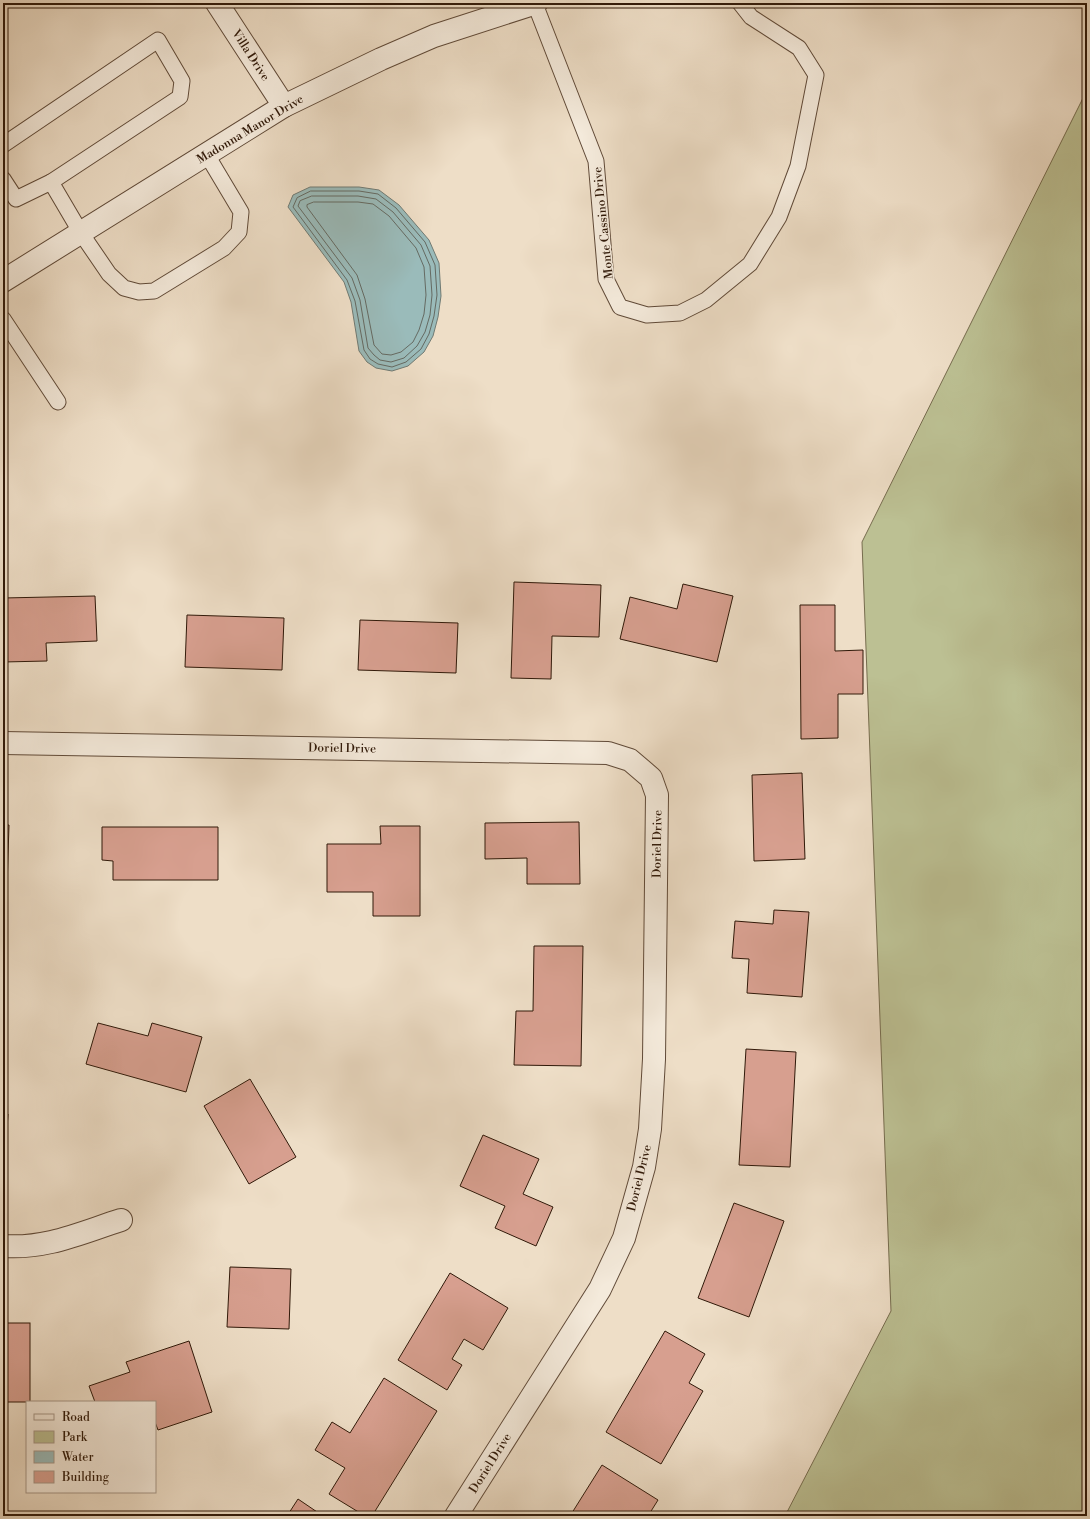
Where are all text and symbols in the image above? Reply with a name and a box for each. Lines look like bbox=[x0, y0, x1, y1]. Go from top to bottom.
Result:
street label: Villa Drive bbox=[228, 26, 273, 84]
street label: Madonna Manor Drive bbox=[194, 92, 306, 167]
street label: Monte Cassino Drive bbox=[590, 166, 617, 280]
street label: Doriel Drive bbox=[308, 740, 376, 757]
street label: Doriel Drive bbox=[649, 810, 666, 878]
street label: Doriel Drive bbox=[624, 1143, 655, 1213]
legend bbox=[26, 1401, 156, 1493]
text: Road bbox=[62, 1410, 90, 1425]
text: Park bbox=[62, 1430, 88, 1445]
street label: Doriel Drive bbox=[466, 1430, 515, 1496]
text: Water bbox=[61, 1450, 94, 1465]
text: Building bbox=[61, 1470, 110, 1485]

